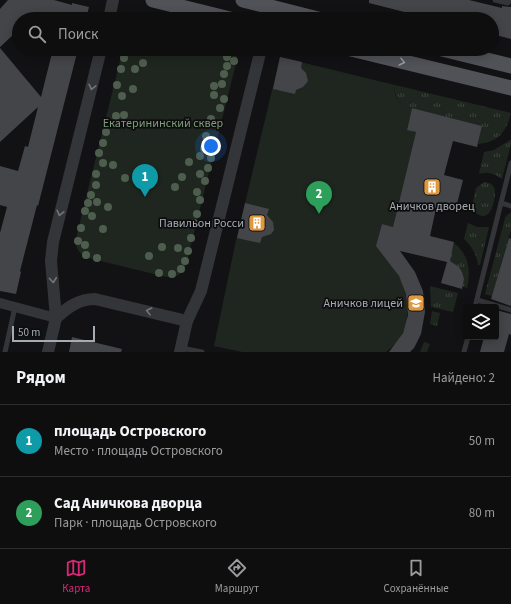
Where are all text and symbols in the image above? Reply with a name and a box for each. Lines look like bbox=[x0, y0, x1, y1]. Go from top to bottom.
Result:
search box bbox=[12, 12, 499, 56]
icon: search bbox=[26, 23, 48, 45]
text: Поиск bbox=[58, 24, 99, 45]
one-way arrow bbox=[399, 57, 405, 65]
one-way arrow bbox=[88, 84, 96, 90]
park label: Екатерининский сквер bbox=[103, 115, 224, 132]
your location bbox=[201, 136, 221, 156]
pin: 1 bbox=[132, 164, 158, 197]
building icon: Аничков дворец bbox=[422, 177, 442, 197]
pin: 2 bbox=[306, 181, 332, 214]
place label: Аничков дворец bbox=[389, 198, 475, 215]
one-way arrow bbox=[57, 210, 65, 216]
building icon: Павильон Росси bbox=[247, 213, 267, 233]
place label: Павильон Росси bbox=[159, 215, 244, 232]
one-way arrow bbox=[48, 277, 57, 283]
school or university icon: Аничков лицей bbox=[406, 293, 426, 313]
place label: Аничков лицей bbox=[323, 295, 403, 312]
map controls bbox=[463, 304, 499, 340]
button: layers bbox=[463, 304, 499, 340]
one-way arrow bbox=[146, 308, 153, 316]
scale bar bbox=[12, 324, 95, 343]
text: 50 m bbox=[18, 325, 40, 340]
text: Рядом bbox=[16, 366, 66, 390]
text: Найдено: 2 bbox=[433, 369, 495, 387]
text: площадь Островского bbox=[54, 421, 206, 442]
text: 1 bbox=[26, 432, 32, 450]
text: 50 m bbox=[469, 432, 495, 450]
text: Место · площадь Островского bbox=[54, 442, 223, 460]
text: Сад Аничкова дворца bbox=[54, 493, 202, 514]
text: 2 bbox=[26, 504, 32, 522]
text: 80 m bbox=[469, 504, 495, 522]
text: Парк · площадь Островского bbox=[54, 514, 217, 532]
tab: Карта bbox=[62, 557, 90, 596]
tab: Маршрут bbox=[215, 557, 259, 596]
tab: Сохранённые bbox=[383, 557, 449, 596]

